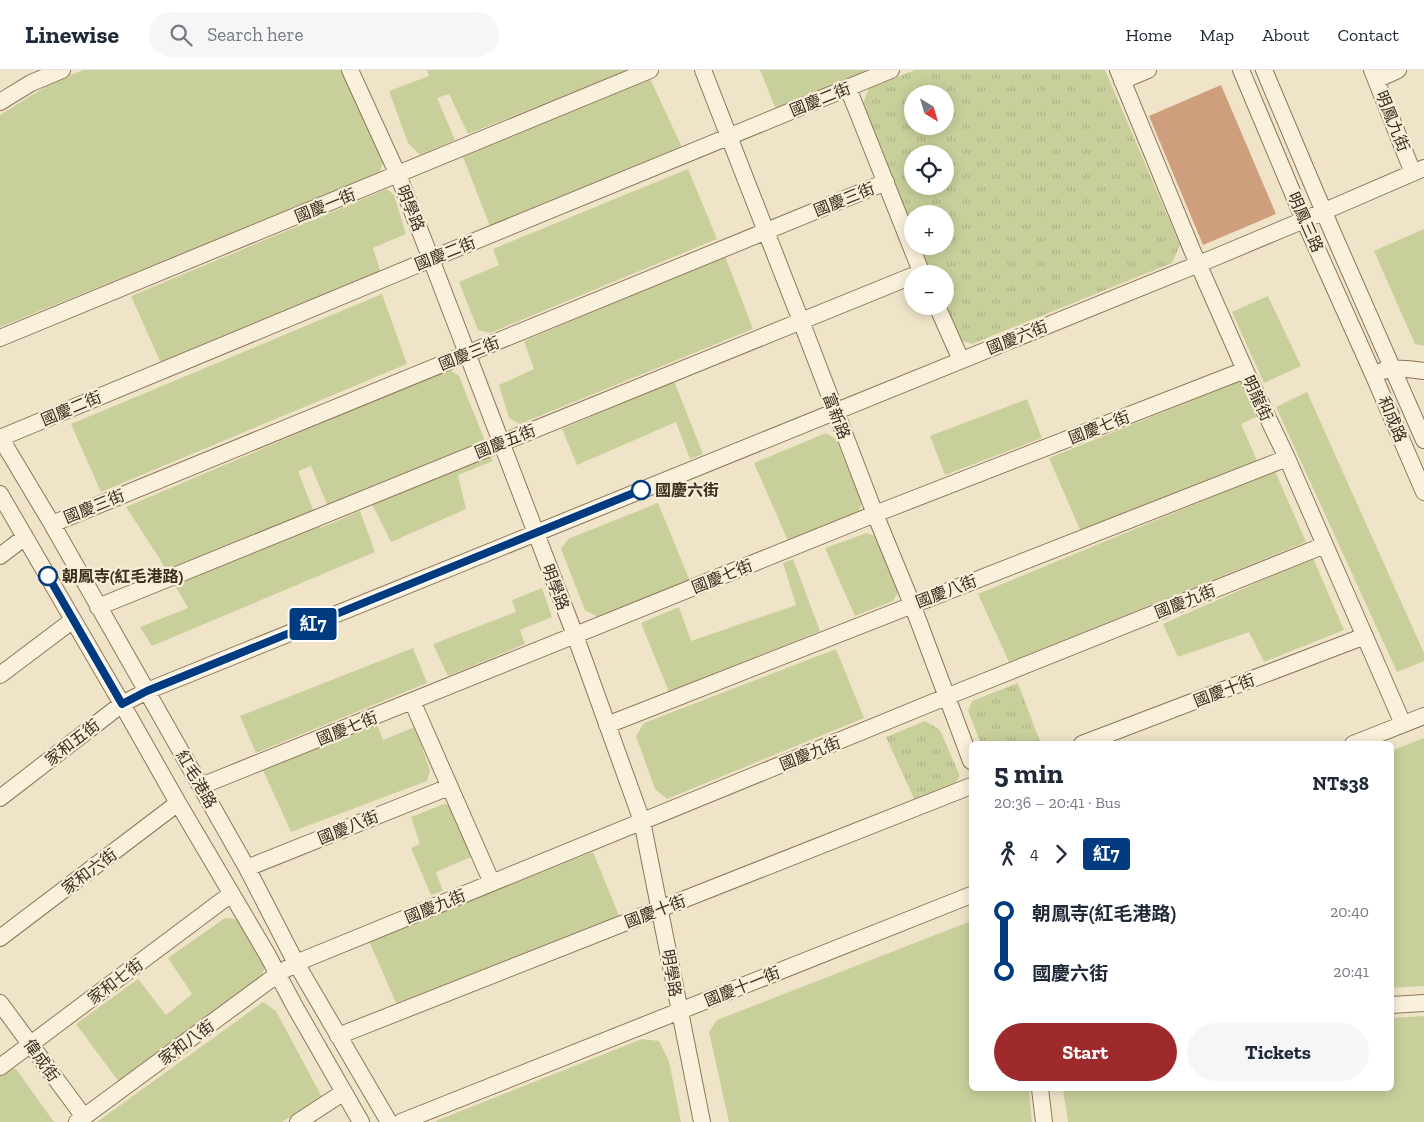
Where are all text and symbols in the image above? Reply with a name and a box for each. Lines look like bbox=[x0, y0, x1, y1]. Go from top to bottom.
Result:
search box bbox=[149, 12, 499, 57]
text: Linewise bbox=[25, 20, 119, 49]
icon: search bbox=[167, 21, 195, 49]
text: Search here bbox=[207, 23, 303, 46]
text: Home bbox=[1125, 24, 1172, 46]
text: Map bbox=[1200, 24, 1234, 46]
text: About bbox=[1262, 24, 1309, 46]
text: Contact bbox=[1337, 24, 1399, 46]
street label: 國慶二街 bbox=[787, 79, 853, 120]
north arrow bbox=[904, 85, 954, 135]
map controls bbox=[904, 85, 954, 315]
street label: 明鳳九街 bbox=[1372, 88, 1413, 154]
button: locate bbox=[904, 145, 954, 195]
street label: 國慶三街 bbox=[811, 179, 877, 220]
street label: 明學路 bbox=[393, 182, 428, 234]
street label: 國慶一街 bbox=[292, 185, 358, 226]
street label: 明鳳三路 bbox=[1284, 189, 1327, 255]
button: + bbox=[904, 205, 954, 255]
street label: 國慶二街 bbox=[412, 233, 478, 274]
button: − bbox=[904, 265, 954, 315]
street label: 國慶六街 bbox=[984, 317, 1050, 358]
street label: 國慶三街 bbox=[436, 333, 502, 374]
street label: 明龍街 bbox=[1239, 372, 1276, 424]
street label: 國慶二街 bbox=[38, 387, 104, 430]
street label: 富新路 bbox=[819, 390, 854, 442]
street label: 和成路 bbox=[1374, 393, 1411, 445]
street label: 國慶七街 bbox=[1066, 407, 1132, 448]
street label: 國慶五街 bbox=[472, 421, 538, 462]
marker: 國慶六街 bbox=[631, 480, 651, 500]
place label: 國慶六街 bbox=[655, 481, 719, 500]
street label: 國慶三街 bbox=[61, 486, 127, 527]
street label: 國慶七街 bbox=[689, 556, 755, 597]
street label: 明學路 bbox=[538, 561, 573, 613]
marker: 朝鳳寺(紅毛港路) bbox=[38, 566, 58, 586]
place label: 朝鳳寺(紅毛港路) bbox=[62, 567, 184, 586]
street label: 國慶八街 bbox=[913, 571, 979, 612]
street label: 國慶九街 bbox=[1152, 581, 1218, 622]
line badge: 紅7 bbox=[290, 608, 336, 640]
text: 紅7 bbox=[300, 613, 326, 635]
street label: 國慶十街 bbox=[1191, 670, 1257, 711]
street label: 國慶七街 bbox=[314, 708, 380, 749]
street label: 家和五街 bbox=[41, 715, 103, 770]
street label: 國慶九街 bbox=[777, 733, 843, 774]
street label: 紅毛港路 bbox=[172, 747, 221, 812]
text: 5 min bbox=[994, 757, 1063, 790]
text: NT$38 bbox=[1312, 772, 1369, 795]
text: 20:36 – 20:41 · Bus bbox=[994, 793, 1121, 812]
street label: 國慶八街 bbox=[315, 807, 381, 848]
icon: walk bbox=[994, 840, 1022, 868]
icon: forward bbox=[1047, 840, 1075, 868]
text: 紅7 bbox=[1093, 843, 1120, 865]
text: 4 bbox=[1030, 844, 1039, 863]
street label: 家和六街 bbox=[58, 845, 121, 898]
street label: 國慶九街 bbox=[402, 886, 468, 927]
street label: 國慶十街 bbox=[622, 891, 688, 932]
text: 朝鳳寺(紅毛港路) bbox=[1032, 902, 1176, 925]
text: 20:40 bbox=[1330, 902, 1369, 921]
street label: 明學路 bbox=[658, 948, 685, 998]
street label: 家和七街 bbox=[84, 955, 147, 1008]
text: 國慶六街 bbox=[1032, 962, 1108, 985]
text: 20:41 bbox=[1333, 962, 1369, 981]
street label: 國慶十一街 bbox=[702, 963, 783, 1010]
street label: 家和八街 bbox=[155, 1016, 218, 1069]
button: Start bbox=[994, 1023, 1177, 1081]
button: Tickets bbox=[1187, 1023, 1369, 1081]
street label: 偉成街 bbox=[20, 1035, 63, 1085]

